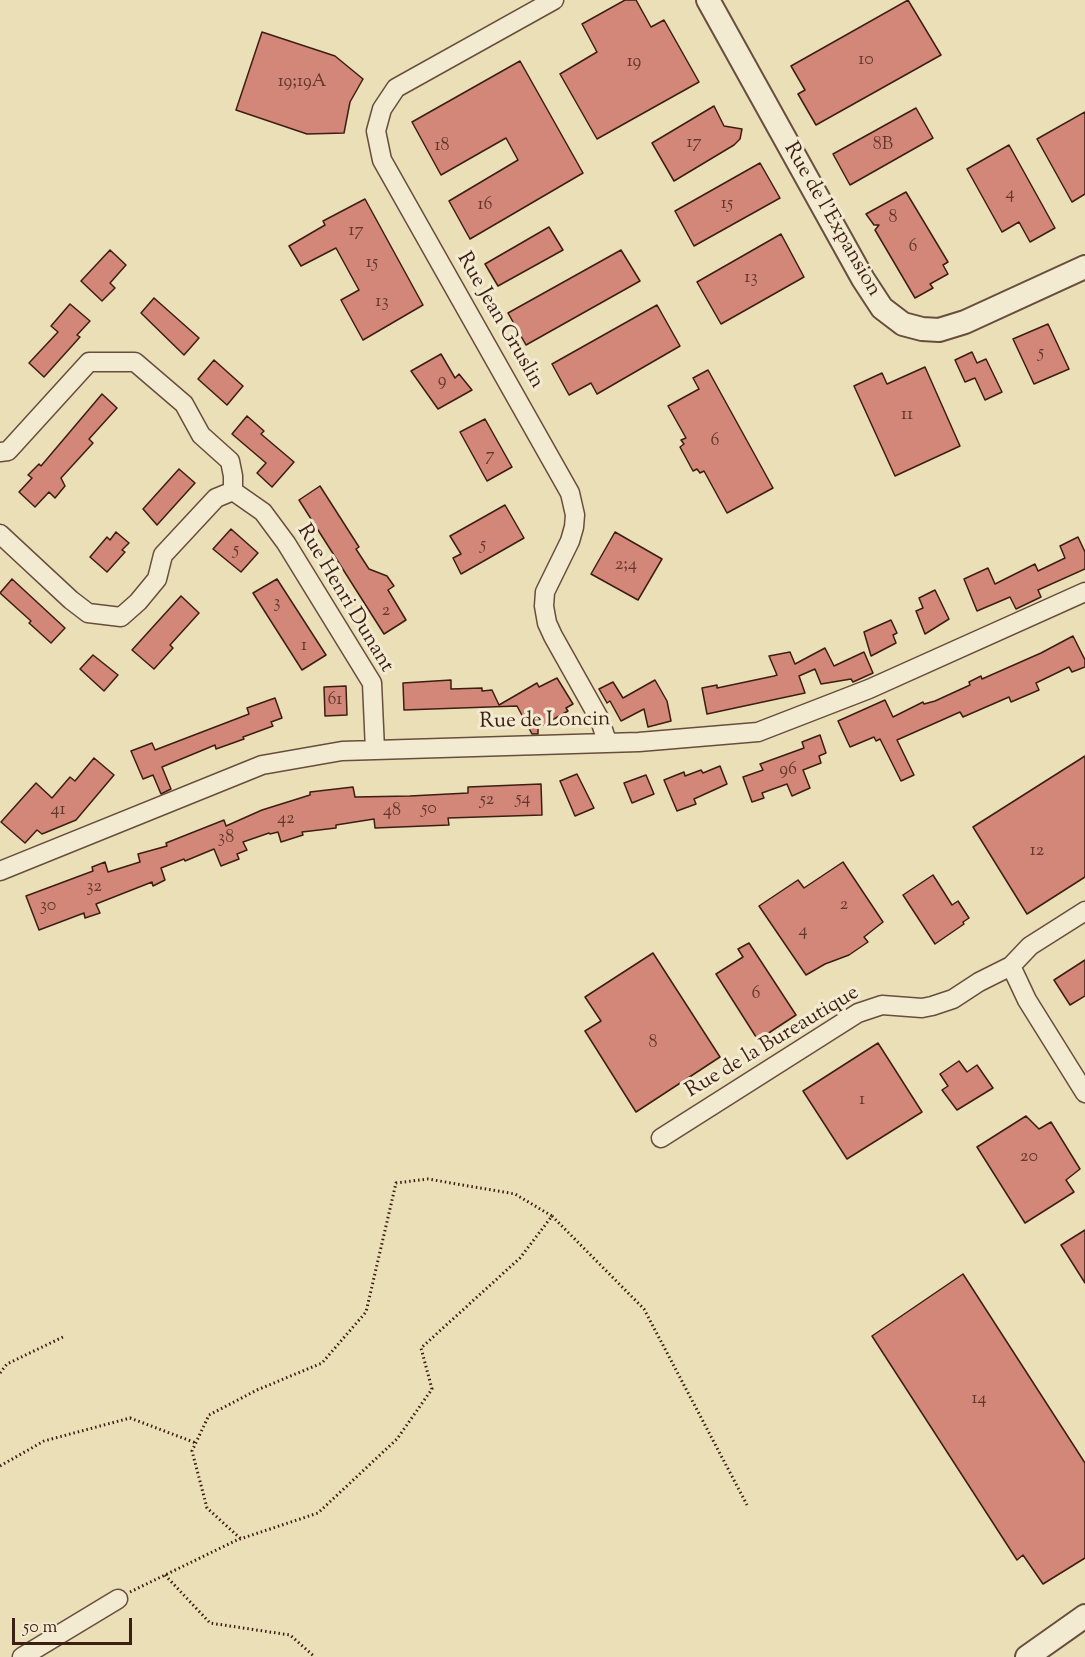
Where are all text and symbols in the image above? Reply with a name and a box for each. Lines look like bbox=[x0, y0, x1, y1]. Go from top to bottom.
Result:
house number: 10 bbox=[858, 50, 874, 72]
house number: 19 bbox=[627, 52, 641, 74]
house number: 19;19A bbox=[278, 72, 326, 94]
house number: 17 bbox=[686, 133, 702, 155]
house number: 8B bbox=[873, 135, 893, 157]
house number: 18 bbox=[434, 136, 450, 158]
street label: Rue de l'Expansion bbox=[777, 138, 885, 302]
house number: 4 bbox=[1005, 184, 1015, 206]
house number: 15 bbox=[721, 194, 733, 216]
house number: 16 bbox=[477, 195, 493, 217]
house number: 8 bbox=[889, 208, 897, 230]
house number: 17 bbox=[348, 221, 364, 243]
house number: 6 bbox=[909, 237, 917, 259]
street label: Rue Jean Gruslin bbox=[450, 248, 548, 394]
house number: 15 bbox=[366, 253, 378, 275]
house number: 13 bbox=[744, 268, 758, 290]
house number: 13 bbox=[375, 292, 389, 314]
house number: 5 bbox=[1038, 343, 1044, 365]
house number: 9 bbox=[438, 371, 446, 393]
house number: 11 bbox=[901, 405, 913, 427]
house number: 6 bbox=[711, 431, 719, 453]
house number: 7 bbox=[485, 446, 495, 468]
street label: Rue Henri Dunant bbox=[290, 521, 398, 677]
house number: 5 bbox=[480, 535, 486, 557]
house number: 5 bbox=[233, 540, 239, 562]
house number: 2;4 bbox=[615, 555, 637, 577]
house number: 3 bbox=[273, 593, 281, 615]
house number: 2 bbox=[382, 601, 390, 623]
house number: 1 bbox=[301, 636, 307, 658]
house number: 61 bbox=[328, 690, 342, 712]
street label: Rue de Loncin bbox=[479, 708, 611, 736]
house number: 96 bbox=[779, 760, 797, 782]
house number: 54 bbox=[515, 789, 531, 811]
house number: 52 bbox=[480, 790, 494, 812]
house number: 50 bbox=[421, 799, 437, 821]
house number: 41 bbox=[50, 800, 66, 822]
house number: 48 bbox=[383, 801, 401, 823]
house number: 42 bbox=[277, 809, 295, 831]
house number: 38 bbox=[218, 828, 234, 850]
house number: 12 bbox=[1030, 841, 1044, 863]
house number: 32 bbox=[86, 877, 102, 899]
house number: 2 bbox=[840, 895, 848, 917]
house number: 30 bbox=[40, 896, 56, 918]
house number: 4 bbox=[798, 921, 808, 943]
street label: Rue de la Bureautique bbox=[682, 981, 864, 1105]
house number: 6 bbox=[752, 984, 760, 1006]
house number: 8 bbox=[649, 1033, 657, 1055]
house number: 1 bbox=[859, 1090, 865, 1112]
house number: 20 bbox=[1020, 1147, 1038, 1169]
house number: 14 bbox=[971, 1389, 987, 1411]
scale bar bbox=[15, 1606, 135, 1644]
text: 50 m bbox=[23, 1615, 57, 1641]

